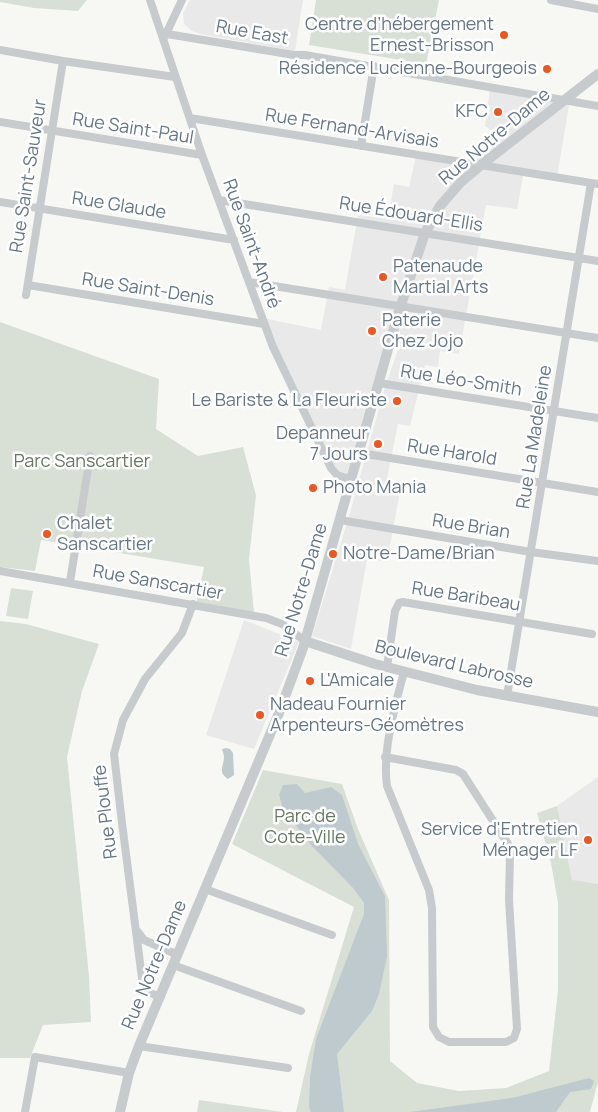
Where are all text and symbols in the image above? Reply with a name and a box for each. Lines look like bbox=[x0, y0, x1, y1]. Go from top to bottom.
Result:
place label: Centre d’hébergement Ernest-Brisson bbox=[305, 14, 494, 56]
street label: Rue East bbox=[214, 16, 290, 50]
marker: Centre d’hébergement Ernest-Brisson bbox=[498, 29, 510, 41]
place label: Résidence Lucienne-Bourgeois bbox=[279, 58, 537, 80]
marker: Résidence Lucienne-Bourgeois bbox=[541, 63, 553, 75]
street label: Rue Notre-Dame bbox=[435, 84, 555, 190]
street label: Rue Saint-Sauveur bbox=[6, 98, 52, 254]
place label: KFC bbox=[455, 101, 488, 123]
street label: Rue Fernand-Arvisais bbox=[264, 105, 440, 153]
marker: KFC bbox=[492, 106, 504, 118]
street label: Rue Saint-Paul bbox=[71, 109, 195, 149]
street label: Rue Saint-André bbox=[218, 176, 284, 312]
street label: Rue Glaude bbox=[70, 188, 168, 224]
street label: Rue Édouard-Ellis bbox=[338, 193, 484, 237]
place label: Patenaude Martial Arts bbox=[393, 256, 488, 298]
street label: Rue Saint-Denis bbox=[80, 269, 216, 311]
marker: Patenaude Martial Arts bbox=[377, 271, 389, 283]
place label: Paterie Chez Jojo bbox=[382, 310, 463, 352]
marker: Paterie Chez Jojo bbox=[366, 325, 378, 337]
street label: Rue Léo-Smith bbox=[399, 361, 523, 401]
street label: Rue La Madeleine bbox=[513, 364, 557, 510]
place label: Le Bariste & La Fleuriste bbox=[191, 390, 387, 412]
marker: Le Bariste & La Fleuriste bbox=[391, 395, 403, 407]
place label: Depanneur 7 Jours bbox=[276, 423, 368, 466]
street label: Rue Harold bbox=[406, 435, 498, 471]
marker: Depanneur 7 Jours bbox=[372, 438, 384, 450]
park label: Parc Sanscartier bbox=[14, 451, 150, 473]
place label: Photo Mania bbox=[323, 477, 426, 499]
marker: Photo Mania bbox=[307, 482, 319, 494]
street label: Rue Brian bbox=[431, 510, 511, 544]
place label: Chalet Sanscartier bbox=[57, 513, 153, 556]
street label: Rue Notre-Dame bbox=[271, 521, 333, 659]
marker: Chalet Sanscartier bbox=[41, 528, 53, 540]
place label: Notre-Dame/Brian bbox=[343, 543, 495, 565]
marker: Notre-Dame/Brian bbox=[327, 548, 339, 560]
street label: Rue Sanscartier bbox=[91, 561, 225, 605]
street label: Rue Baribeau bbox=[410, 578, 522, 616]
street label: Boulevard Labrosse bbox=[373, 636, 535, 694]
place label: L'Amicale bbox=[320, 670, 394, 692]
marker: L'Amicale bbox=[304, 675, 316, 687]
place label: Nadeau Fournier Arpenteurs-Géomètres bbox=[270, 694, 464, 736]
marker: Nadeau Fournier Arpenteurs-Géomètres bbox=[254, 709, 266, 721]
street label: Rue Plouffe bbox=[90, 764, 122, 860]
park label: Parc de Cote-Ville bbox=[264, 806, 346, 849]
place label: Service d'Entretien Ménager LF bbox=[421, 819, 578, 862]
marker: Service d'Entretien Ménager LF bbox=[582, 834, 594, 846]
street label: Rue Notre-Dame bbox=[118, 897, 192, 1033]

